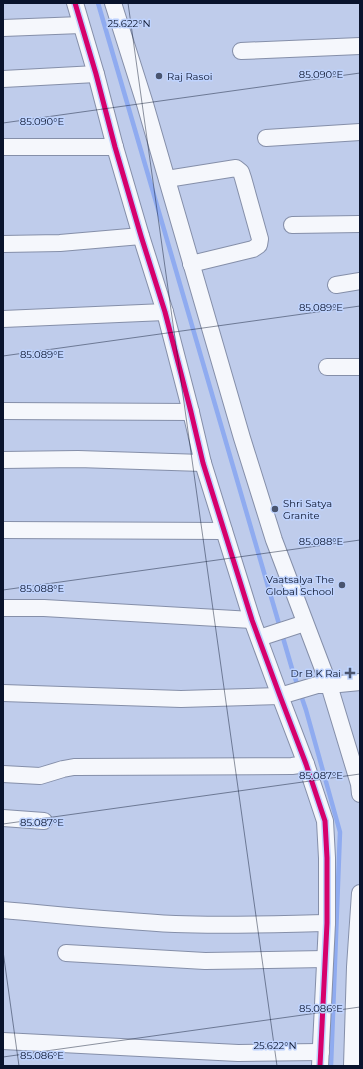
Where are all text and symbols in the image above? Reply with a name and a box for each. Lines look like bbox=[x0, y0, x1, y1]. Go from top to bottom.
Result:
text: 25.622°N bbox=[107, 17, 151, 30]
text: 85.090°E bbox=[299, 68, 343, 81]
place label: Raj Rasoi bbox=[167, 70, 212, 83]
marker: Raj Rasoi bbox=[154, 71, 164, 81]
text: 85.090°E bbox=[20, 115, 64, 128]
text: 85.089°E bbox=[299, 301, 343, 314]
text: 85.089°E bbox=[20, 348, 64, 361]
place label: Shri Satya Granite bbox=[283, 497, 332, 522]
marker: Shri Satya Granite bbox=[270, 504, 280, 514]
text: 85.088°E bbox=[299, 535, 343, 548]
place label: Vaatsalya The Global School bbox=[266, 573, 334, 598]
marker: Vaatsalya The Global School bbox=[337, 580, 347, 590]
text: 85.088°E bbox=[20, 582, 64, 595]
place label: Dr B K Rai bbox=[290, 667, 341, 680]
marker: Dr B K Rai bbox=[344, 667, 356, 679]
text: 85.087°E bbox=[299, 769, 343, 782]
text: 85.087°E bbox=[20, 816, 64, 829]
text: 85.086°E bbox=[299, 1002, 343, 1015]
text: 25.622°N bbox=[253, 1039, 297, 1052]
text: 85.086°E bbox=[20, 1049, 64, 1062]

